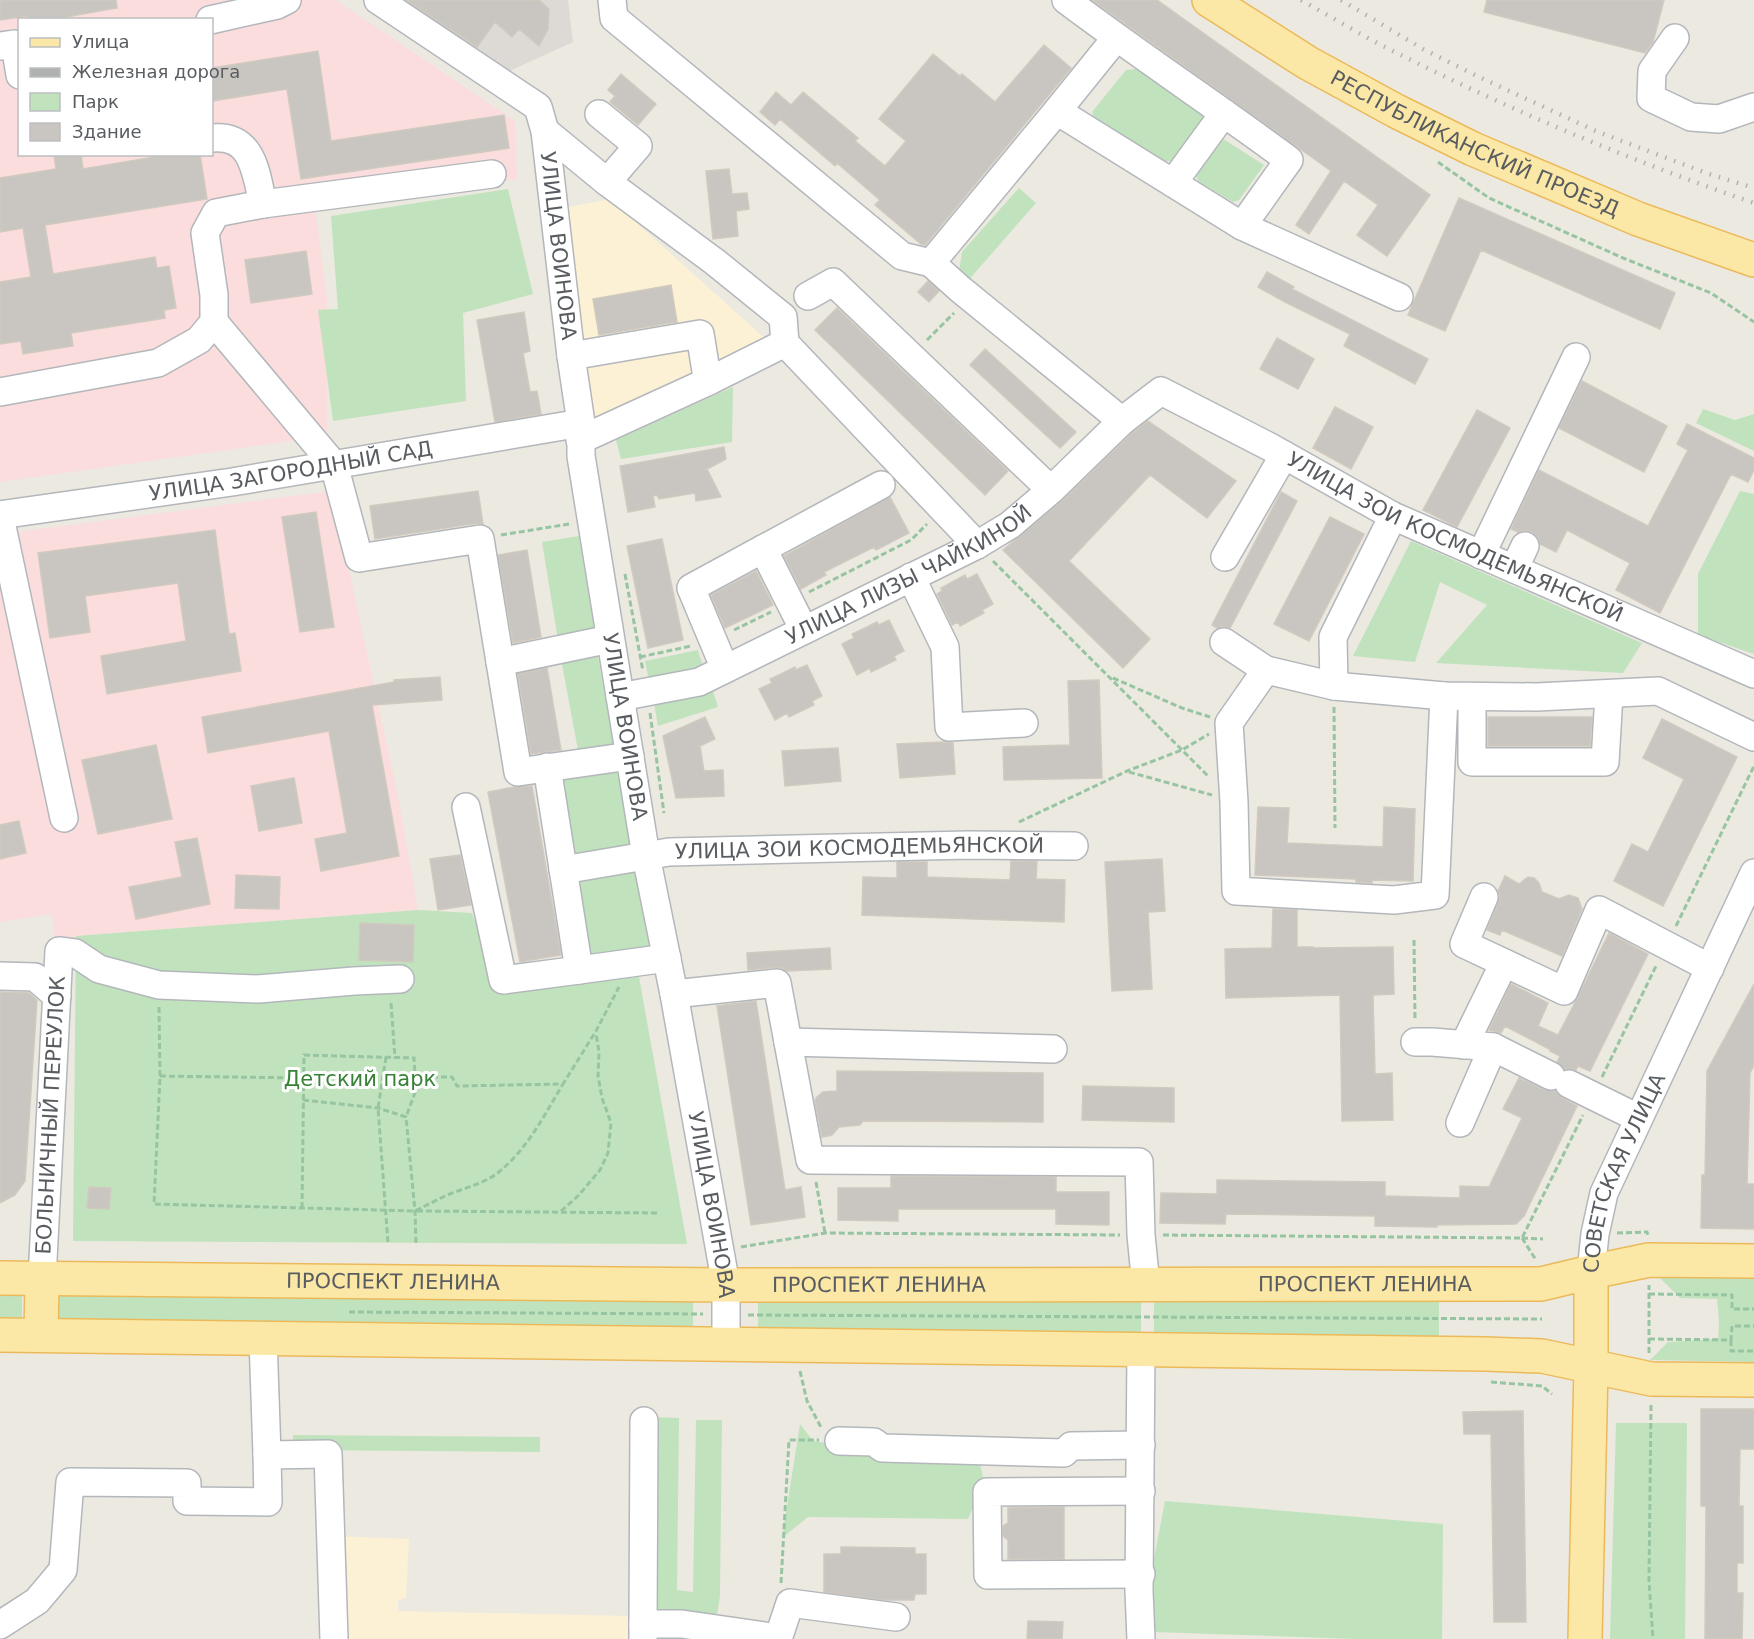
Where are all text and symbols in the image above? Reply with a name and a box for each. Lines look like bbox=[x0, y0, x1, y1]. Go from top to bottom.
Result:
legend bbox=[18, 18, 213, 156]
text: Улица bbox=[72, 31, 129, 52]
text: Железная дорога bbox=[72, 61, 240, 82]
street label: РЕСПУБЛИКАНСКИЙ ПРОЕЗД bbox=[1326, 66, 1623, 222]
text: Парк bbox=[72, 91, 119, 112]
text: Здание bbox=[72, 121, 142, 142]
street label: УЛИЦА ВОИНОВА bbox=[535, 150, 581, 342]
street label: УЛИЦА ЗАГОРОДНЫЙ САД bbox=[147, 436, 434, 506]
street label: УЛИЦА ЗОИ КОСМОДЕМЬЯНСКОЙ bbox=[1283, 447, 1627, 627]
street label: УЛИЦА ЛИЗЫ ЧАЙКИНОЙ bbox=[782, 499, 1037, 649]
street label: УЛИЦА ВОИНОВА bbox=[598, 631, 652, 823]
street label: УЛИЦА ЗОИ КОСМОДЕМЬЯНСКОЙ bbox=[675, 833, 1044, 864]
street label: БОЛЬНИЧНЫЙ ПЕРЕУЛОК bbox=[31, 975, 70, 1255]
park label: Детский парк bbox=[284, 1067, 436, 1091]
street label: СОВЕТСКАЯ УЛИЦА bbox=[1579, 1069, 1671, 1274]
street label: УЛИЦА ВОИНОВА bbox=[683, 1110, 738, 1299]
street label: ПРОСПЕКТ ЛЕНИНА bbox=[286, 1269, 501, 1295]
street label: ПРОСПЕКТ ЛЕНИНА bbox=[1258, 1272, 1473, 1296]
street label: ПРОСПЕКТ ЛЕНИНА bbox=[772, 1273, 987, 1297]

